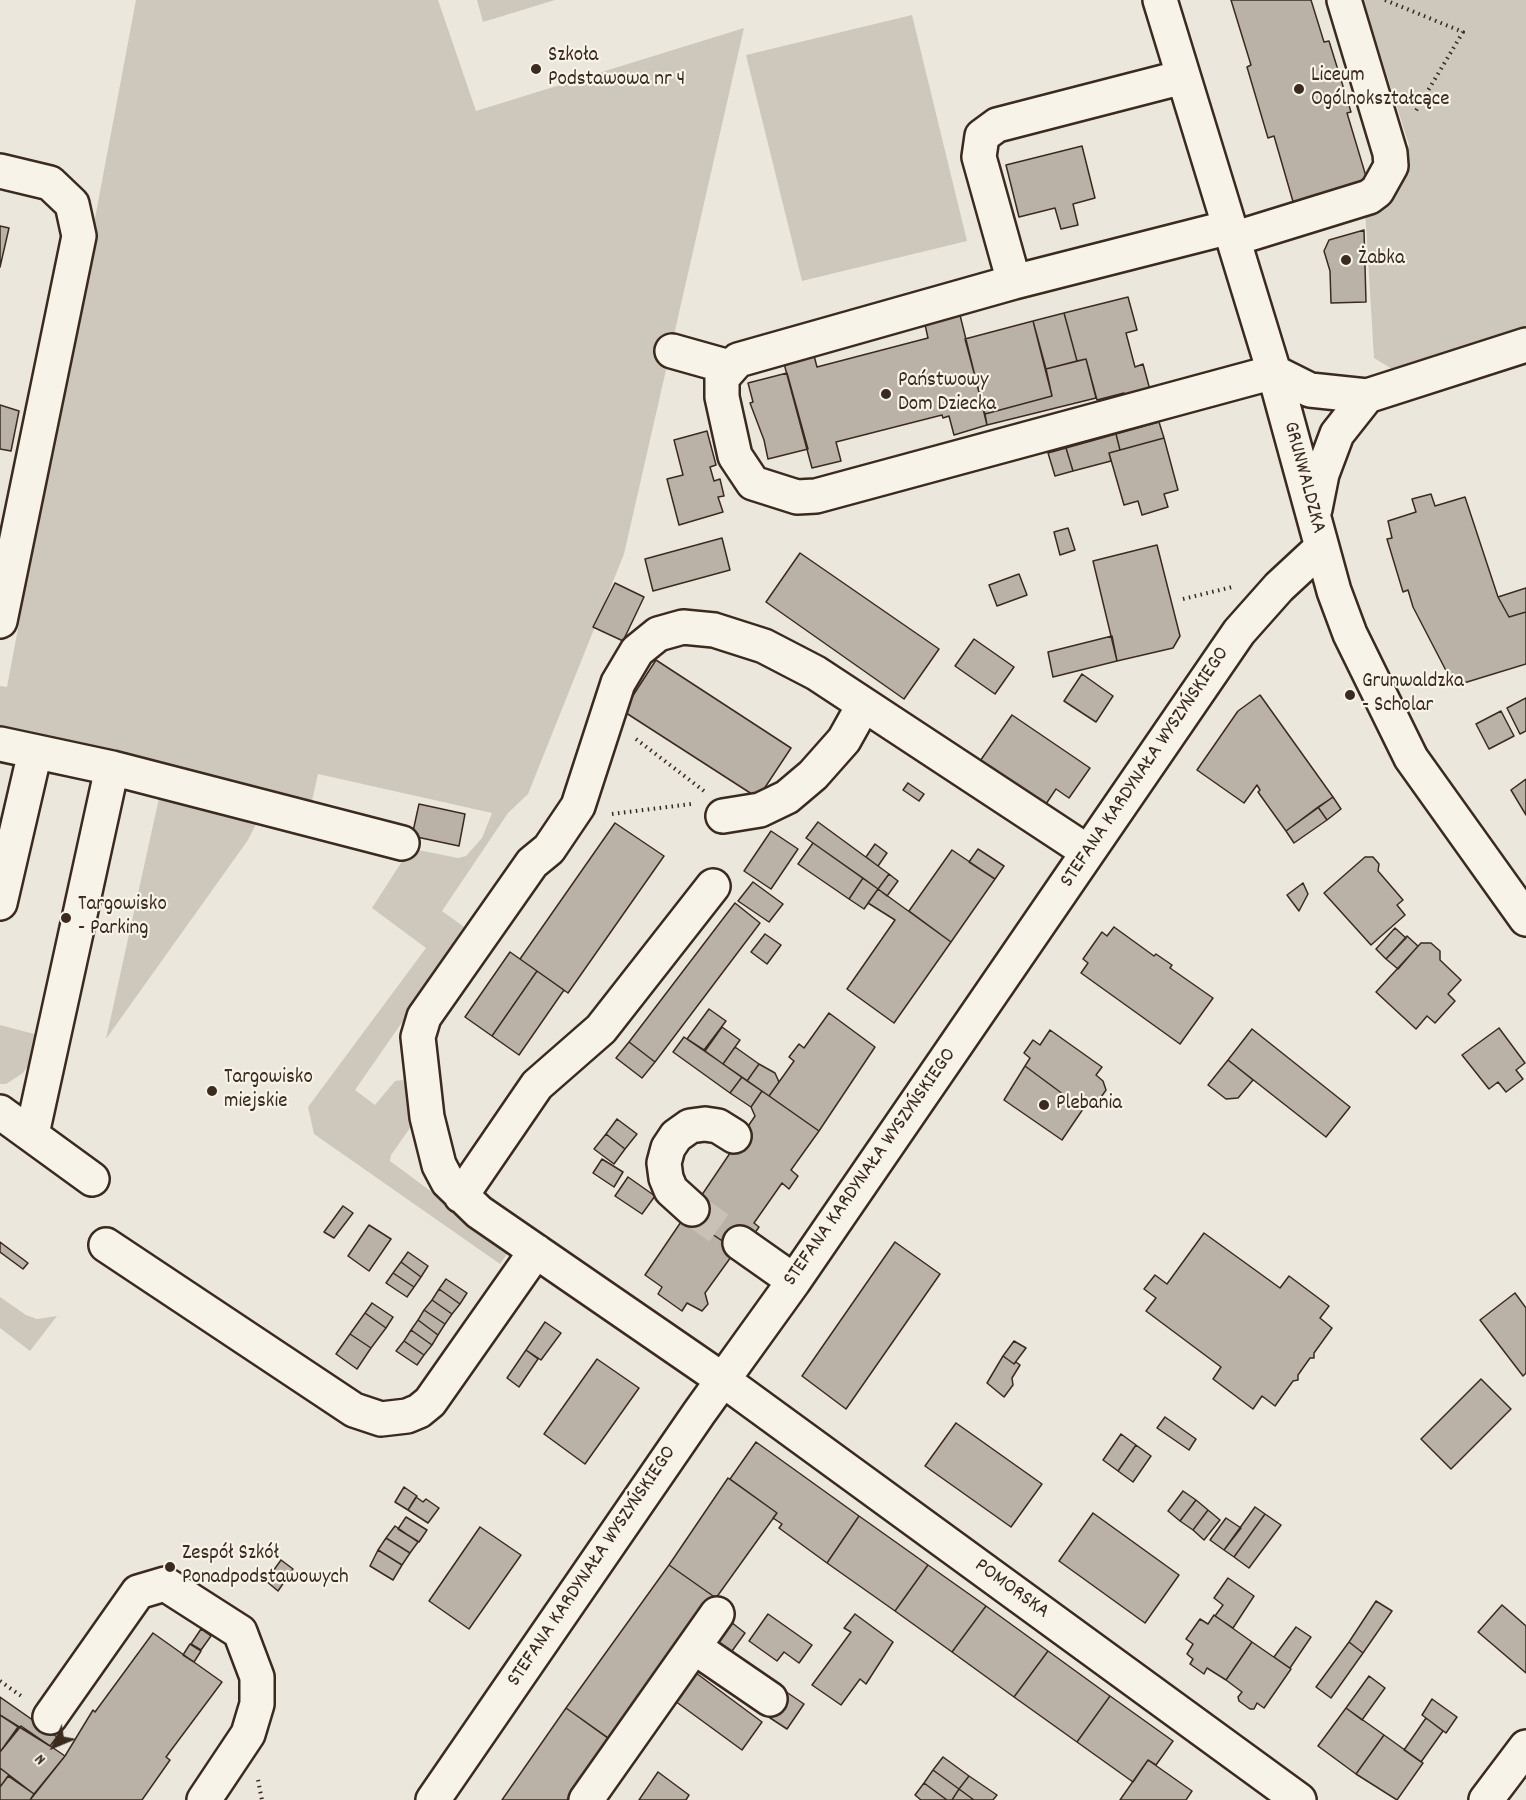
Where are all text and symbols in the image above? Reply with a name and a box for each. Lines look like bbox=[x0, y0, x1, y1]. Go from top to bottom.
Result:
place label: Szkoła Podstawowa nr 4 bbox=[548, 44, 685, 94]
marker: Szkoła Podstawowa nr 4 bbox=[529, 62, 543, 76]
place label: Liceum Ogólnokształcące bbox=[1311, 64, 1449, 114]
marker: Liceum Ogólnokształcące bbox=[1292, 82, 1306, 96]
place label: Żabka bbox=[1358, 247, 1405, 273]
marker: Żabka bbox=[1339, 253, 1353, 267]
place label: Państwowy Dom Dziecka bbox=[898, 369, 996, 419]
marker: Państwowy Dom Dziecka bbox=[879, 387, 893, 401]
street label: GRUNWALDZKA bbox=[1276, 419, 1330, 537]
street label: STEFANA KARDYNAŁA WYSZYŃSKIEGO bbox=[1056, 643, 1236, 893]
place label: Grunwaldzka - Scholar bbox=[1362, 670, 1464, 720]
marker: Grunwaldzka - Scholar bbox=[1343, 688, 1357, 702]
place label: Targowisko - Parking bbox=[78, 893, 167, 943]
marker: Targowisko - Parking bbox=[59, 911, 73, 925]
street label: STEFANA KARDYNAŁA WYSZYŃSKIEGO bbox=[779, 1044, 963, 1292]
place label: Targowisko miejskie bbox=[224, 1066, 313, 1116]
marker: Targowisko miejskie bbox=[205, 1084, 219, 1098]
place label: Plebania bbox=[1056, 1092, 1122, 1118]
marker: Plebania bbox=[1037, 1098, 1051, 1112]
street label: STEFANA KARDYNAŁA WYSZYŃSKIEGO bbox=[503, 1442, 683, 1692]
place label: Zespół Szkół Ponadpodstawowych bbox=[182, 1542, 349, 1592]
street label: POMORSKA bbox=[969, 1554, 1053, 1626]
marker: Zespół Szkół Ponadpodstawowych bbox=[163, 1560, 177, 1574]
north arrow bbox=[24, 1716, 84, 1776]
text: N bbox=[30, 1748, 52, 1770]

